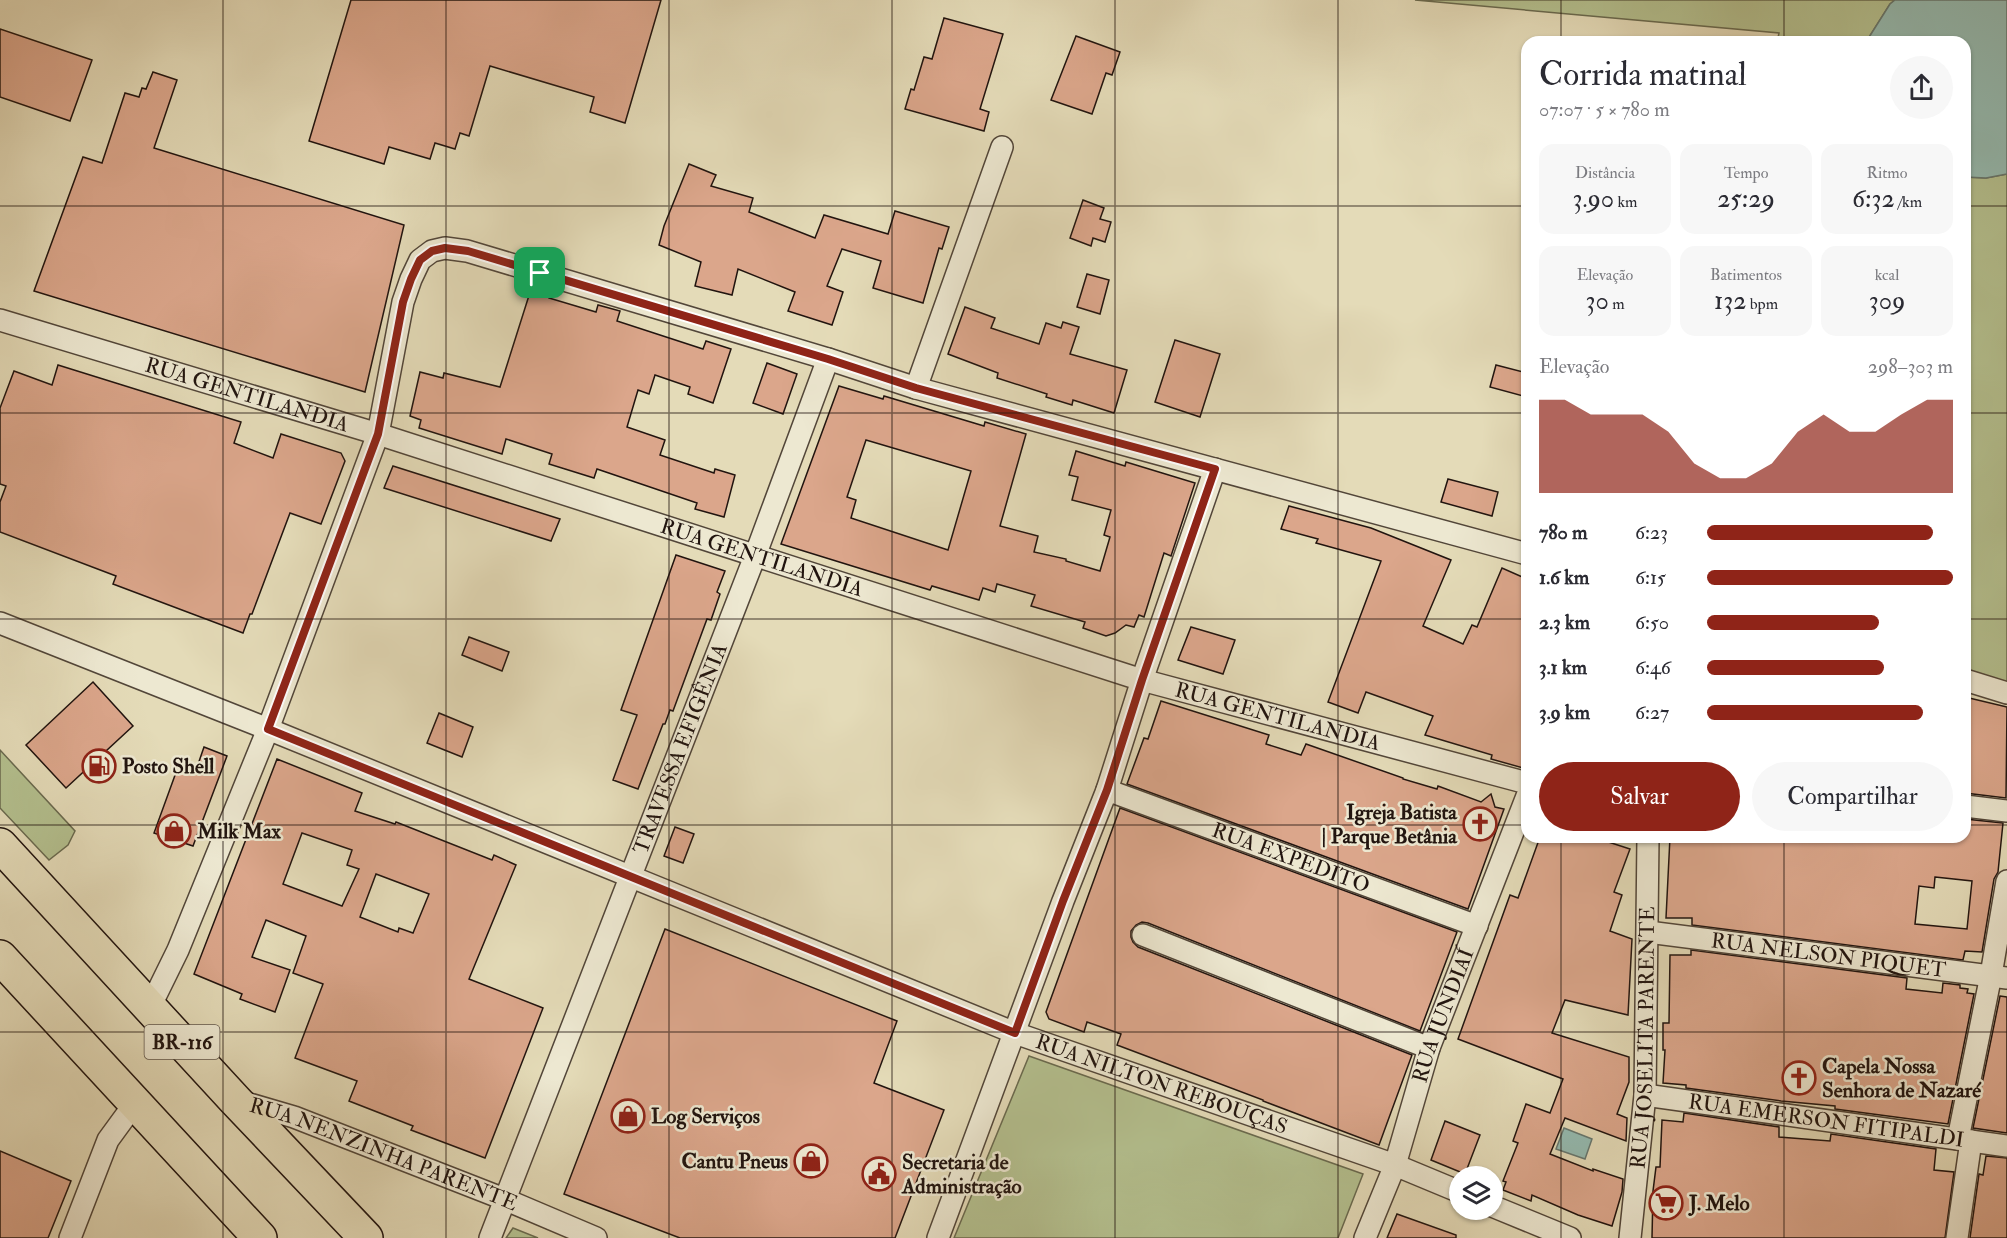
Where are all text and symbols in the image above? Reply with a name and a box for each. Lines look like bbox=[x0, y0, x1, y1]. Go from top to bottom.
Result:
text: Corrida matinal bbox=[1539, 54, 1747, 95]
button: share bbox=[1890, 56, 1953, 119]
text: 07:07 · 5 × 780 m bbox=[1539, 97, 1670, 122]
text: Distância bbox=[1575, 163, 1635, 183]
text: Tempo bbox=[1724, 163, 1768, 183]
text: Ritmo bbox=[1867, 163, 1907, 183]
text: 3.90 bbox=[1572, 183, 1614, 215]
text: 25:29 bbox=[1717, 183, 1775, 215]
text: 6:32 bbox=[1852, 183, 1895, 215]
text: km bbox=[1614, 192, 1638, 212]
text: /km bbox=[1895, 192, 1922, 212]
pin bbox=[514, 247, 565, 298]
icon: arrive bbox=[523, 256, 556, 289]
text: Elevação bbox=[1577, 265, 1633, 285]
text: Batimentos bbox=[1710, 265, 1782, 285]
text: kcal bbox=[1875, 265, 1899, 285]
text: 30 bbox=[1585, 285, 1609, 317]
text: 132 bbox=[1714, 285, 1746, 317]
text: 309 bbox=[1869, 285, 1905, 317]
text: m bbox=[1609, 294, 1625, 314]
text: bpm bbox=[1746, 294, 1778, 314]
street label: RUA GENTILANDIA bbox=[142, 351, 352, 438]
text: Elevação bbox=[1539, 354, 1609, 379]
text: 298–303 m bbox=[1868, 354, 1953, 379]
street label: RUA GENTILANDIA bbox=[657, 512, 867, 603]
text: 780 m bbox=[1539, 520, 1588, 545]
text: 6:23 bbox=[1635, 520, 1668, 545]
text: 1.6 km bbox=[1539, 565, 1589, 590]
text: 6:15 bbox=[1635, 565, 1666, 590]
text: 2.3 km bbox=[1539, 610, 1590, 635]
text: 6:50 bbox=[1635, 610, 1669, 635]
street label: TRAVESSA EFIGÊNIA bbox=[627, 639, 733, 858]
text: 3.1 km bbox=[1539, 655, 1587, 680]
text: 6:46 bbox=[1635, 655, 1671, 680]
street label: RUA GENTILANDIA bbox=[1172, 676, 1383, 757]
text: 3.9 km bbox=[1539, 700, 1590, 725]
text: 6:27 bbox=[1635, 700, 1669, 725]
fuel station icon: Posto Shell bbox=[81, 748, 117, 784]
place label: Posto Shell bbox=[122, 753, 215, 780]
button: Salvar bbox=[1539, 762, 1740, 831]
button: Compartilhar bbox=[1752, 762, 1953, 831]
place label: Igreja Batista | Parque Betânia bbox=[1322, 799, 1458, 850]
church icon: Igreja Batista | Parque Betânia bbox=[1462, 806, 1498, 842]
shop icon: Milk Max bbox=[156, 813, 192, 849]
street label: RUA EXPEDITO bbox=[1208, 816, 1374, 899]
place label: Milk Max bbox=[196, 818, 282, 845]
street label: RUA JOSELITA PARENTE bbox=[1624, 906, 1661, 1170]
street label: RUA NELSON PIQUET bbox=[1709, 927, 1948, 984]
street label: RUA JUNDIAÍ bbox=[1406, 943, 1481, 1086]
road number: BR-116 bbox=[144, 1025, 219, 1059]
street label: RUA NILTON REBOUÇAS bbox=[1032, 1028, 1291, 1140]
place label: Capela Nossa Senhora de Nazaré bbox=[1822, 1053, 1982, 1104]
church icon: Capela Nossa Senhora de Nazaré bbox=[1781, 1060, 1817, 1096]
street label: RUA EMERSON FITIPALDI bbox=[1687, 1088, 1966, 1153]
street label: RUA NENZINHA PARENTE bbox=[246, 1091, 522, 1217]
shop icon: Log Serviços bbox=[610, 1098, 646, 1134]
place label: Log Serviços bbox=[651, 1103, 760, 1130]
shop icon: Cantu Pneus bbox=[793, 1143, 829, 1179]
place label: Cantu Pneus bbox=[682, 1148, 788, 1175]
place label: Secretaria de Administração bbox=[901, 1149, 1022, 1200]
public building icon: Secretaria de Administração bbox=[861, 1156, 897, 1192]
map controls bbox=[1449, 1166, 1503, 1220]
button: layers bbox=[1449, 1166, 1503, 1220]
supermarket icon: J. Melo bbox=[1648, 1185, 1684, 1221]
place label: J. Melo bbox=[1688, 1190, 1750, 1217]

